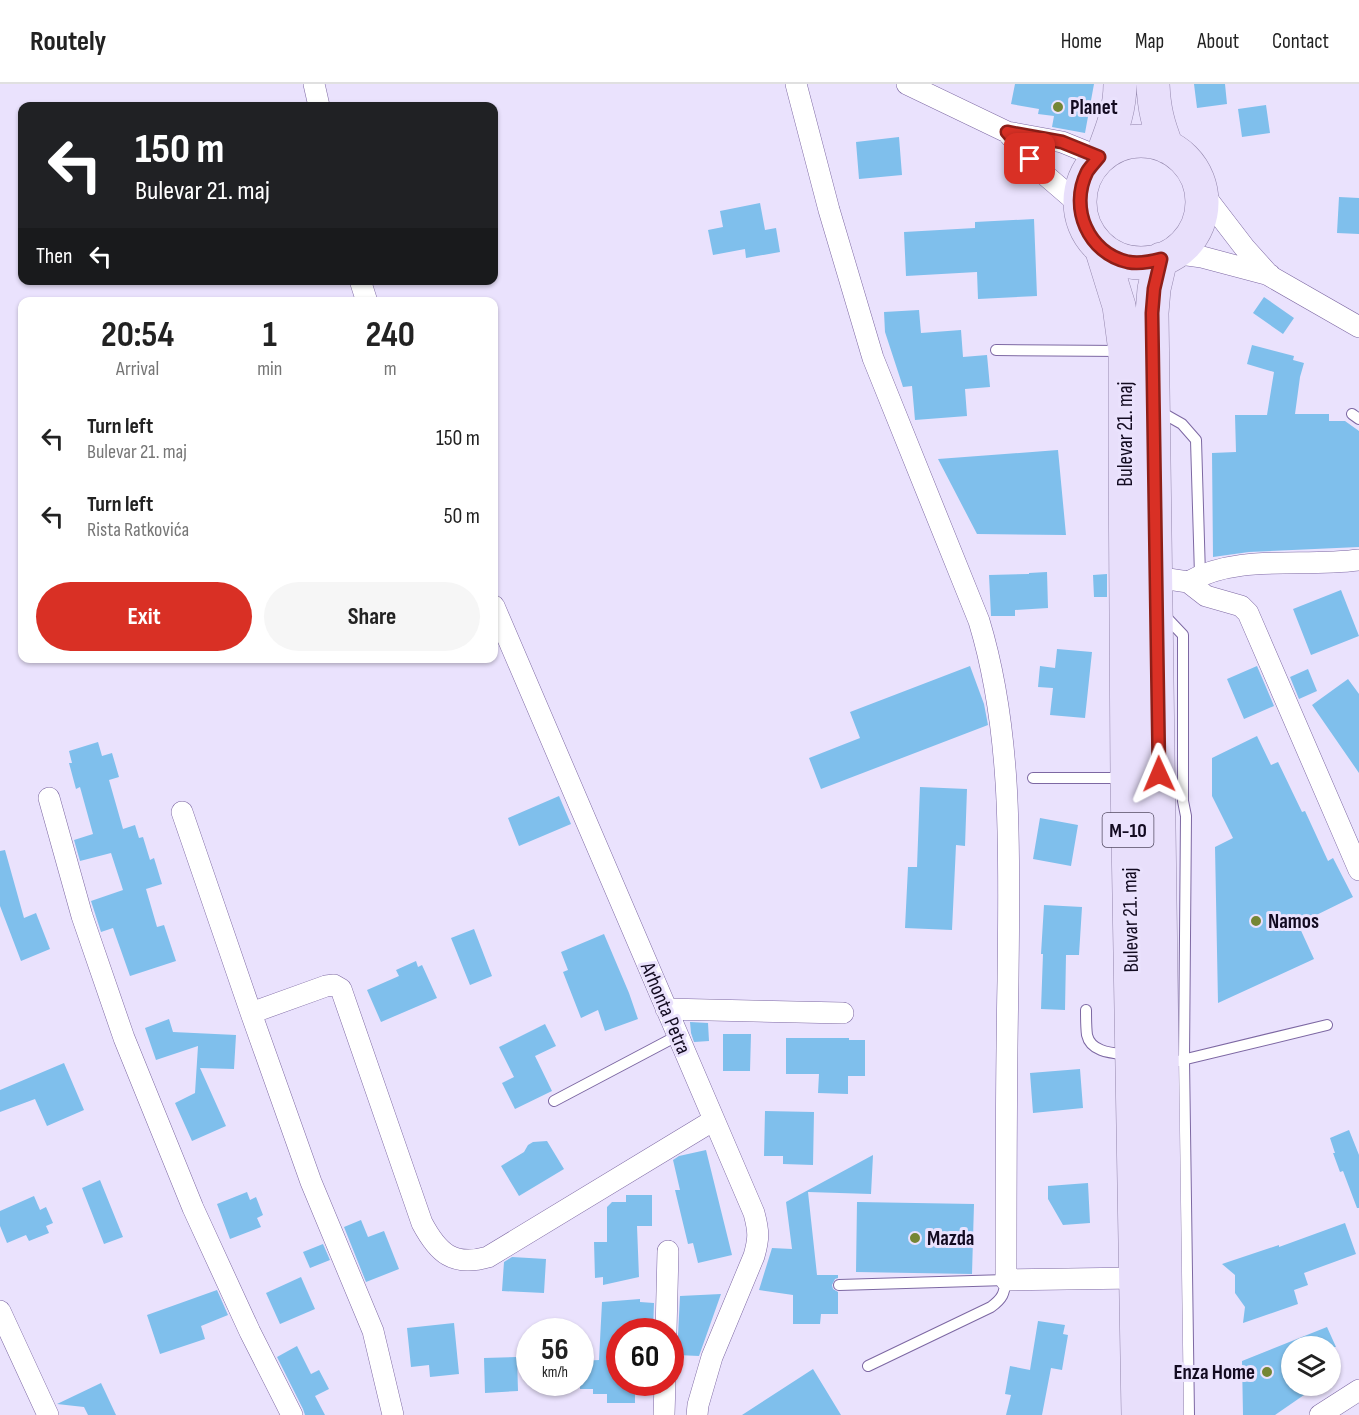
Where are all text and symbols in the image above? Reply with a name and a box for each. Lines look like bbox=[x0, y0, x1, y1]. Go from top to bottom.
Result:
text: Routely bbox=[30, 25, 106, 58]
text: Home bbox=[1061, 29, 1102, 54]
text: Map bbox=[1135, 29, 1164, 54]
text: About bbox=[1197, 29, 1239, 54]
text: Contact bbox=[1272, 29, 1329, 54]
place label: Planet bbox=[1070, 95, 1118, 120]
marker: Planet bbox=[1051, 100, 1065, 114]
text: 150 m bbox=[135, 124, 224, 175]
icon: left bbox=[36, 126, 114, 204]
pin bbox=[1004, 133, 1055, 184]
icon: arrive bbox=[1013, 142, 1046, 175]
text: Bulevar 21. maj bbox=[135, 175, 270, 207]
icon: left bbox=[84, 240, 117, 273]
text: Then bbox=[36, 243, 72, 270]
text: 20:54 bbox=[101, 314, 174, 357]
text: 1 bbox=[263, 314, 277, 357]
text: 240 bbox=[365, 314, 415, 357]
text: Arrival bbox=[116, 357, 159, 381]
text: min bbox=[257, 357, 282, 381]
text: m bbox=[384, 357, 397, 381]
street label: Bulevar 21. maj bbox=[1113, 382, 1138, 486]
text: Turn left bbox=[87, 413, 153, 440]
icon: left bbox=[36, 422, 69, 455]
text: 150 m bbox=[436, 425, 480, 452]
text: Bulevar 21. maj bbox=[87, 440, 187, 464]
text: Turn left bbox=[87, 491, 153, 518]
icon: left bbox=[36, 500, 69, 533]
text: 50 m bbox=[444, 503, 480, 530]
text: Rista Ratkovića bbox=[87, 518, 189, 542]
button: Exit bbox=[36, 582, 252, 651]
button: Share bbox=[264, 582, 480, 651]
position arrow bbox=[1127, 742, 1191, 806]
road number: M-10 bbox=[1102, 813, 1154, 847]
street label: Bulevar 21. maj bbox=[1117, 867, 1144, 973]
place label: Namos bbox=[1268, 909, 1319, 934]
marker: Namos bbox=[1249, 914, 1263, 928]
street label: Arhonta Petra bbox=[635, 958, 696, 1058]
place label: Mazda bbox=[927, 1226, 974, 1251]
marker: Mazda bbox=[908, 1231, 922, 1245]
speed limit sign: 60 bbox=[606, 1318, 684, 1396]
text: 56 bbox=[541, 1332, 569, 1368]
map controls bbox=[1281, 1336, 1341, 1396]
button: layers bbox=[1281, 1336, 1341, 1396]
place label: Enza Home bbox=[1173, 1360, 1255, 1385]
text: km/h bbox=[542, 1363, 568, 1382]
marker: Enza Home bbox=[1260, 1365, 1274, 1379]

